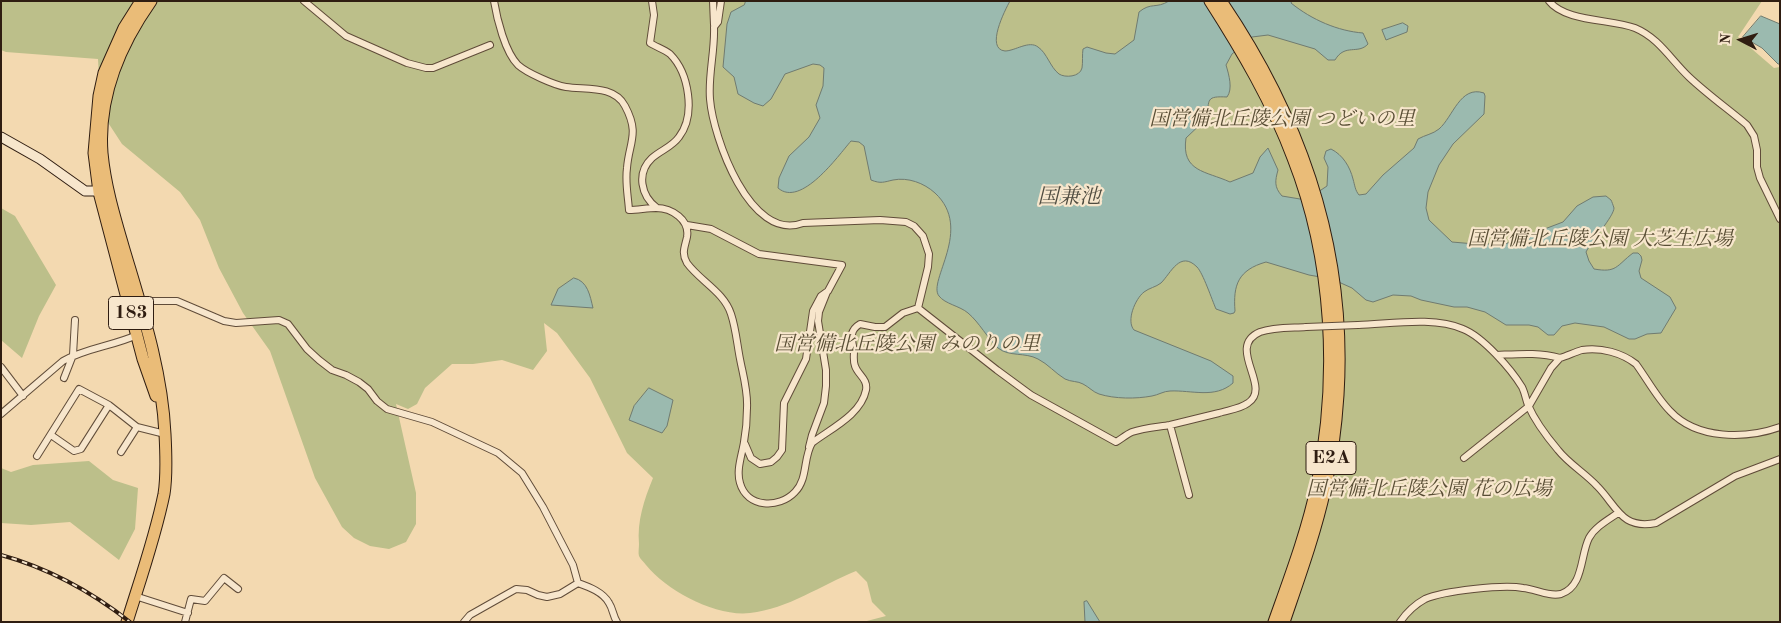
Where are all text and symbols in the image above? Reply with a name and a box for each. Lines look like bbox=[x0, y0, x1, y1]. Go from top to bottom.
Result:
north arrow bbox=[1716, 15, 1766, 65]
text: N bbox=[1719, 33, 1733, 45]
park label: 国営備北丘陵公園 つどいの里 bbox=[1149, 108, 1415, 132]
water label: 国兼池 bbox=[1038, 184, 1100, 210]
park label: 国営備北丘陵公園 大芝生広場 bbox=[1467, 228, 1733, 252]
road number: 183 bbox=[108, 296, 154, 330]
park label: 国営備北丘陵公園 みのりの里 bbox=[774, 333, 1040, 357]
road number: E2A bbox=[1306, 442, 1356, 474]
park label: 国営備北丘陵公園 花の広場 bbox=[1306, 478, 1552, 502]

